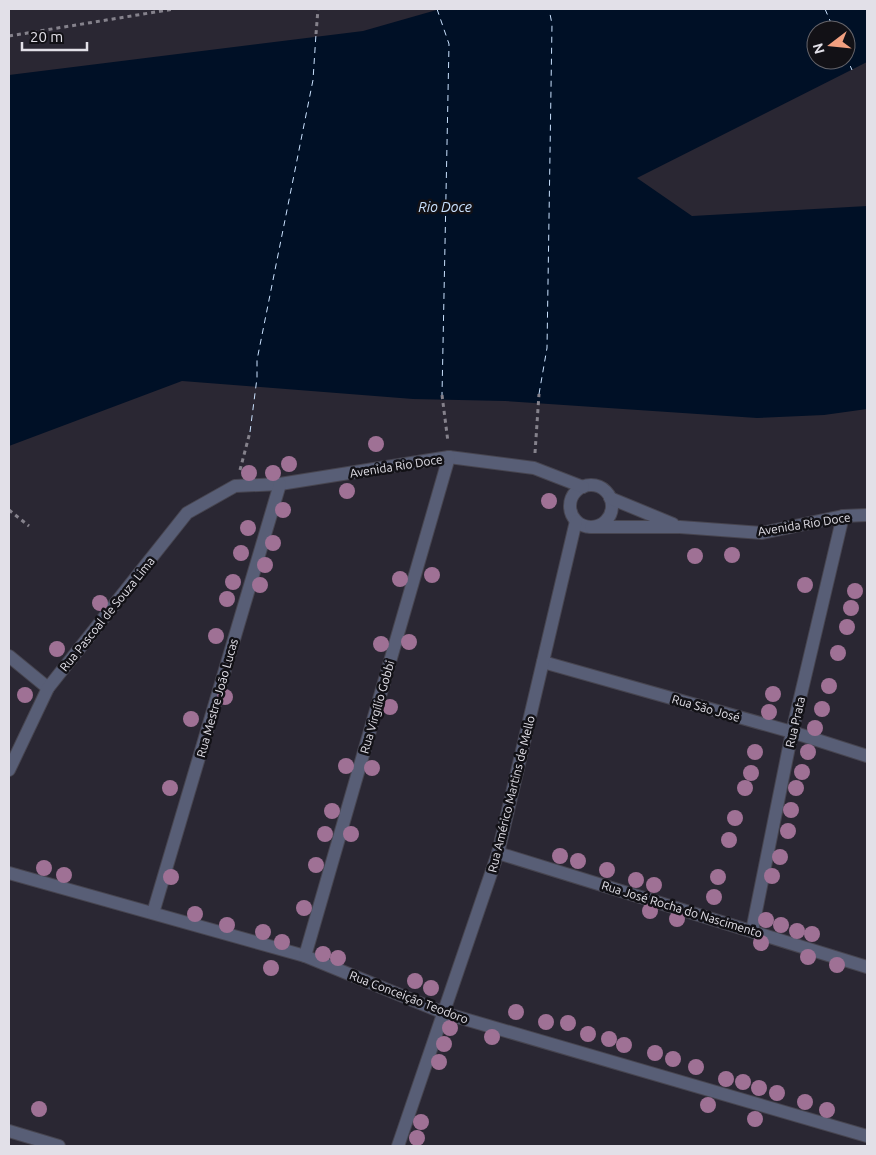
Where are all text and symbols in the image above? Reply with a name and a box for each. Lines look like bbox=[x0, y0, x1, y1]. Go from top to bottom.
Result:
scale bar bbox=[22, 20, 88, 52]
north arrow bbox=[806, 20, 856, 70]
text: 20 m bbox=[30, 28, 63, 45]
text: N bbox=[809, 41, 828, 56]
water label: Rio Doce bbox=[418, 199, 472, 215]
street label: Avenida Rio Doce bbox=[349, 452, 443, 480]
street label: Avenida Rio Doce bbox=[757, 510, 851, 538]
street label: Rua Pascoal de Souza Lima bbox=[57, 554, 157, 674]
street label: Rua Mestre João Lucas bbox=[194, 637, 240, 759]
street label: Rua Virgílio Gobbi bbox=[357, 659, 397, 755]
street label: Rua São José bbox=[670, 692, 742, 724]
street label: Rua Prata bbox=[783, 695, 807, 749]
street label: Rua Américo Martins de Mello bbox=[485, 714, 537, 874]
street label: Rua José Rocha do Nascimento bbox=[600, 878, 764, 940]
street label: Rua Conceição Teodoro bbox=[348, 968, 470, 1026]

